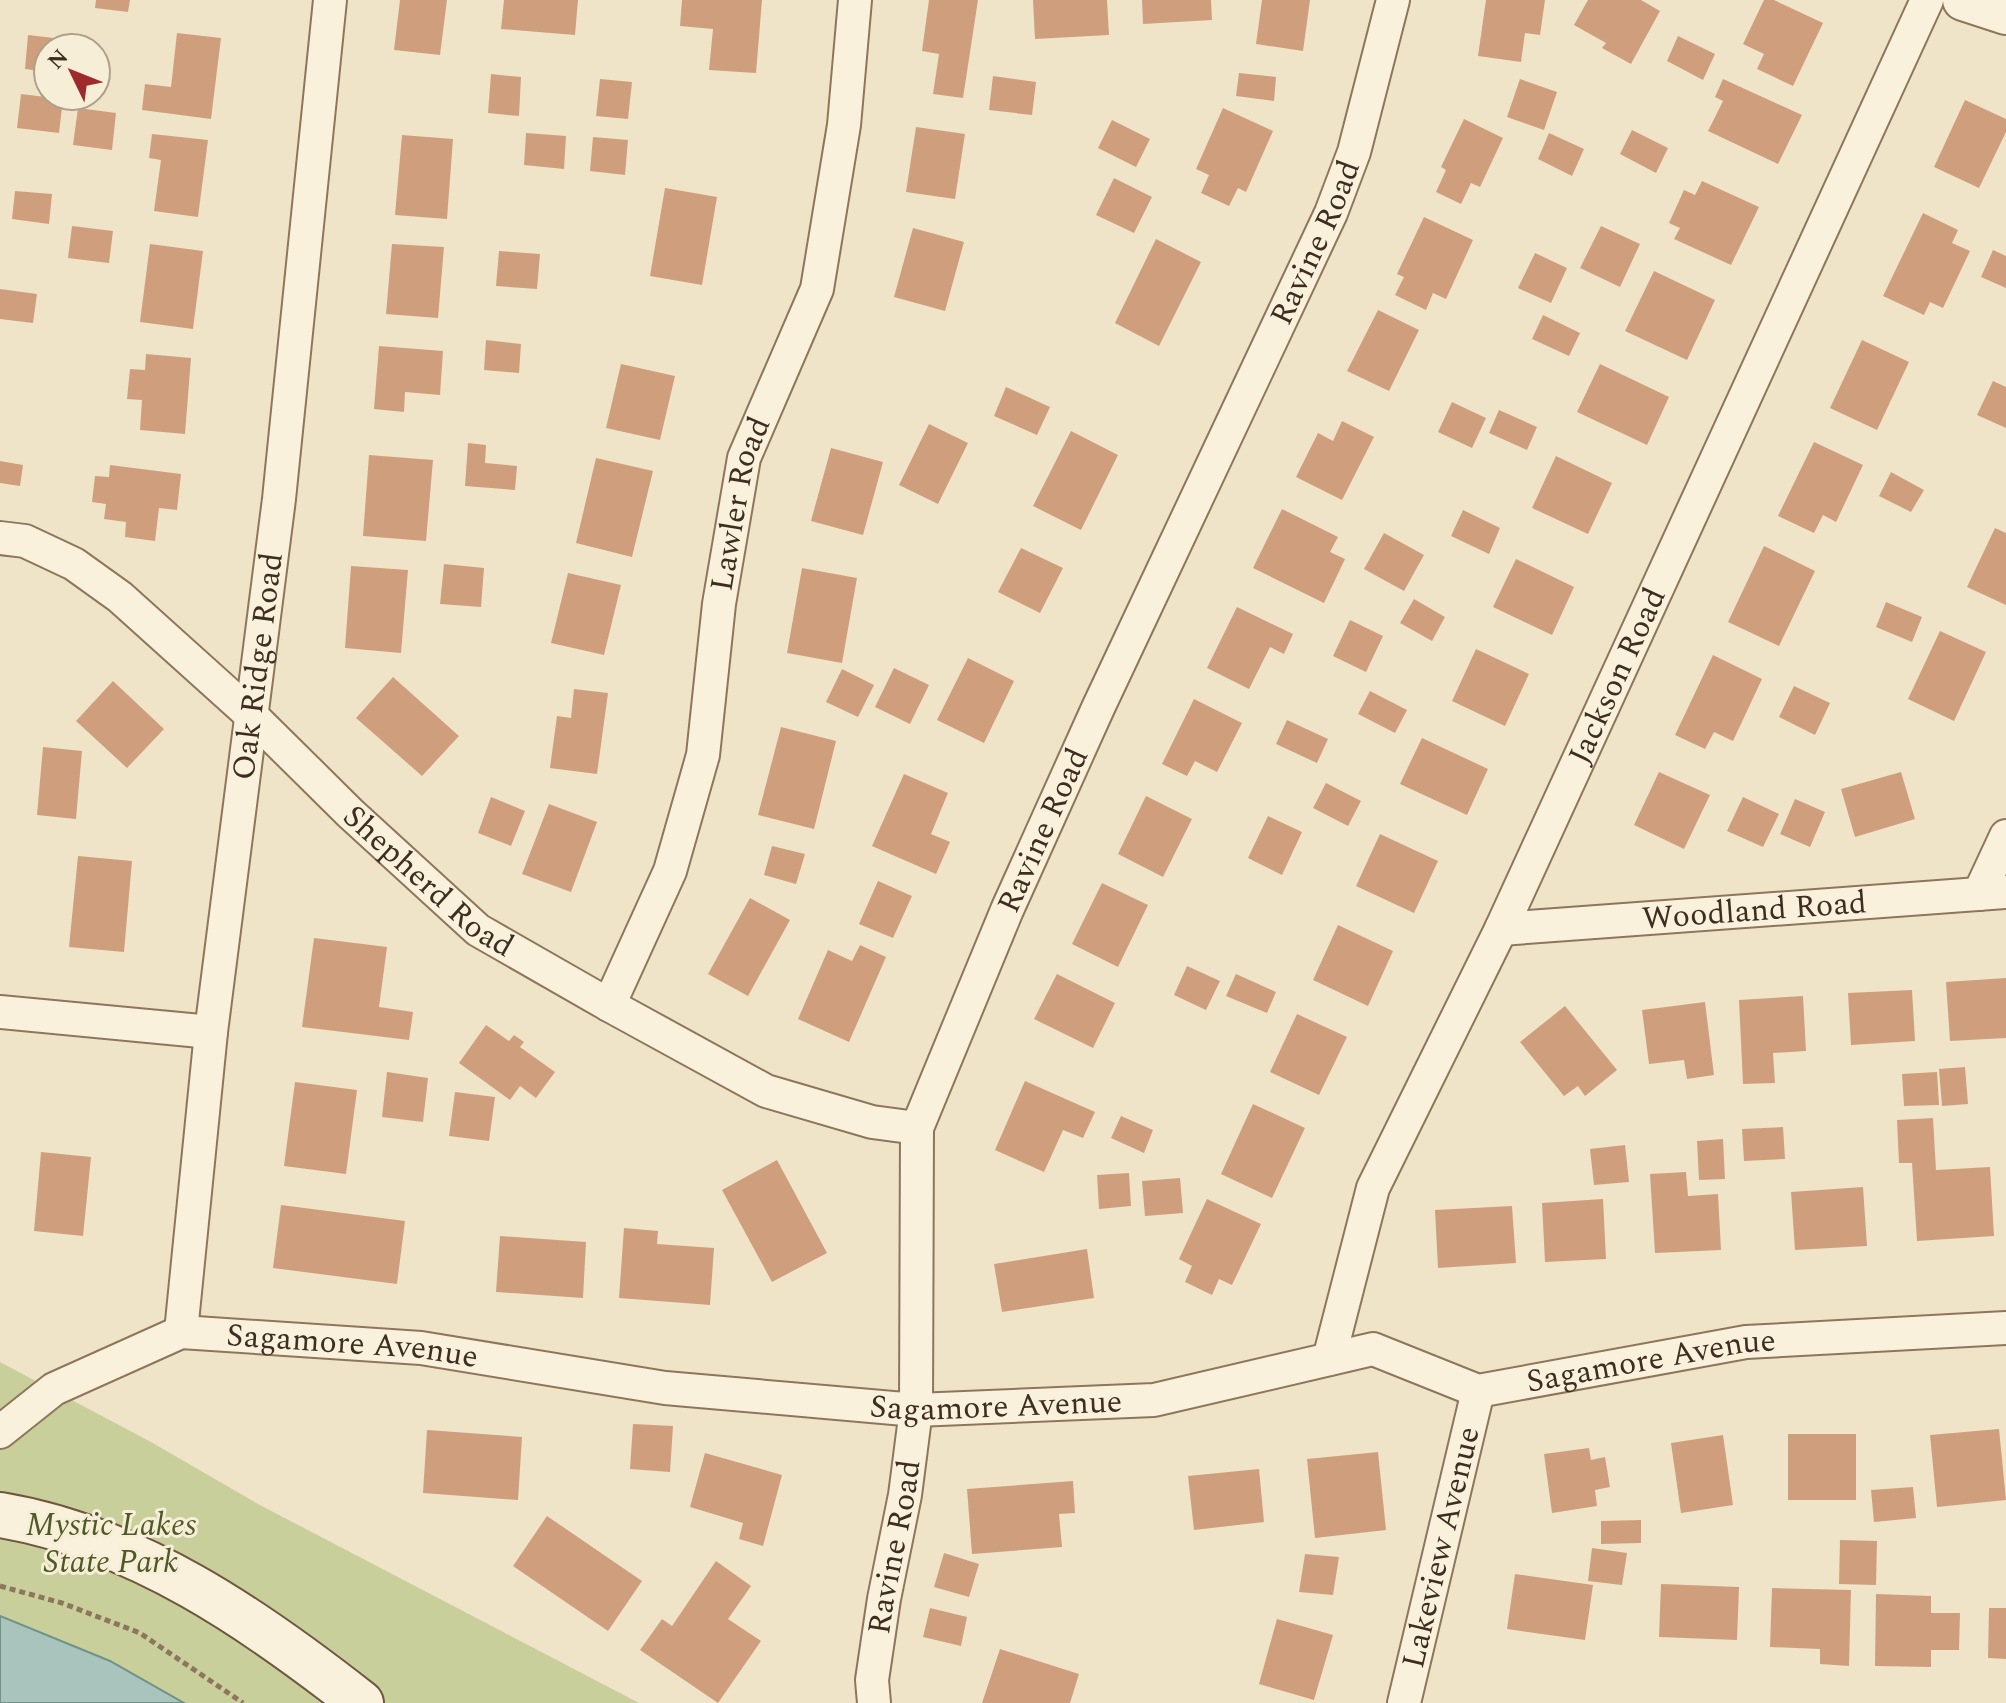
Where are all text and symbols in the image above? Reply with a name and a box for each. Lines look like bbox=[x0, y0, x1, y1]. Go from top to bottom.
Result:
north arrow bbox=[32, 32, 112, 112]
text: N bbox=[40, 42, 77, 77]
street label: Ravine Road bbox=[1257, 153, 1373, 334]
street label: Lawler Road bbox=[697, 409, 784, 595]
street label: Oak Ridge Road bbox=[219, 550, 296, 783]
street label: Jackson Road bbox=[1555, 579, 1679, 772]
street label: Ravine Road bbox=[984, 740, 1102, 921]
street label: Shepherd Road bbox=[332, 793, 523, 970]
street label: Woodland Road bbox=[1640, 878, 1868, 943]
street label: Sagamore Avenue bbox=[225, 1311, 482, 1381]
street label: Sagamore Avenue bbox=[1522, 1316, 1777, 1406]
street label: Sagamore Avenue bbox=[868, 1377, 1123, 1435]
street label: Lakeview Avenue bbox=[1389, 1421, 1493, 1673]
street label: Ravine Road bbox=[855, 1457, 934, 1638]
park label: Mystic Lakes State Park bbox=[26, 1501, 196, 1587]

